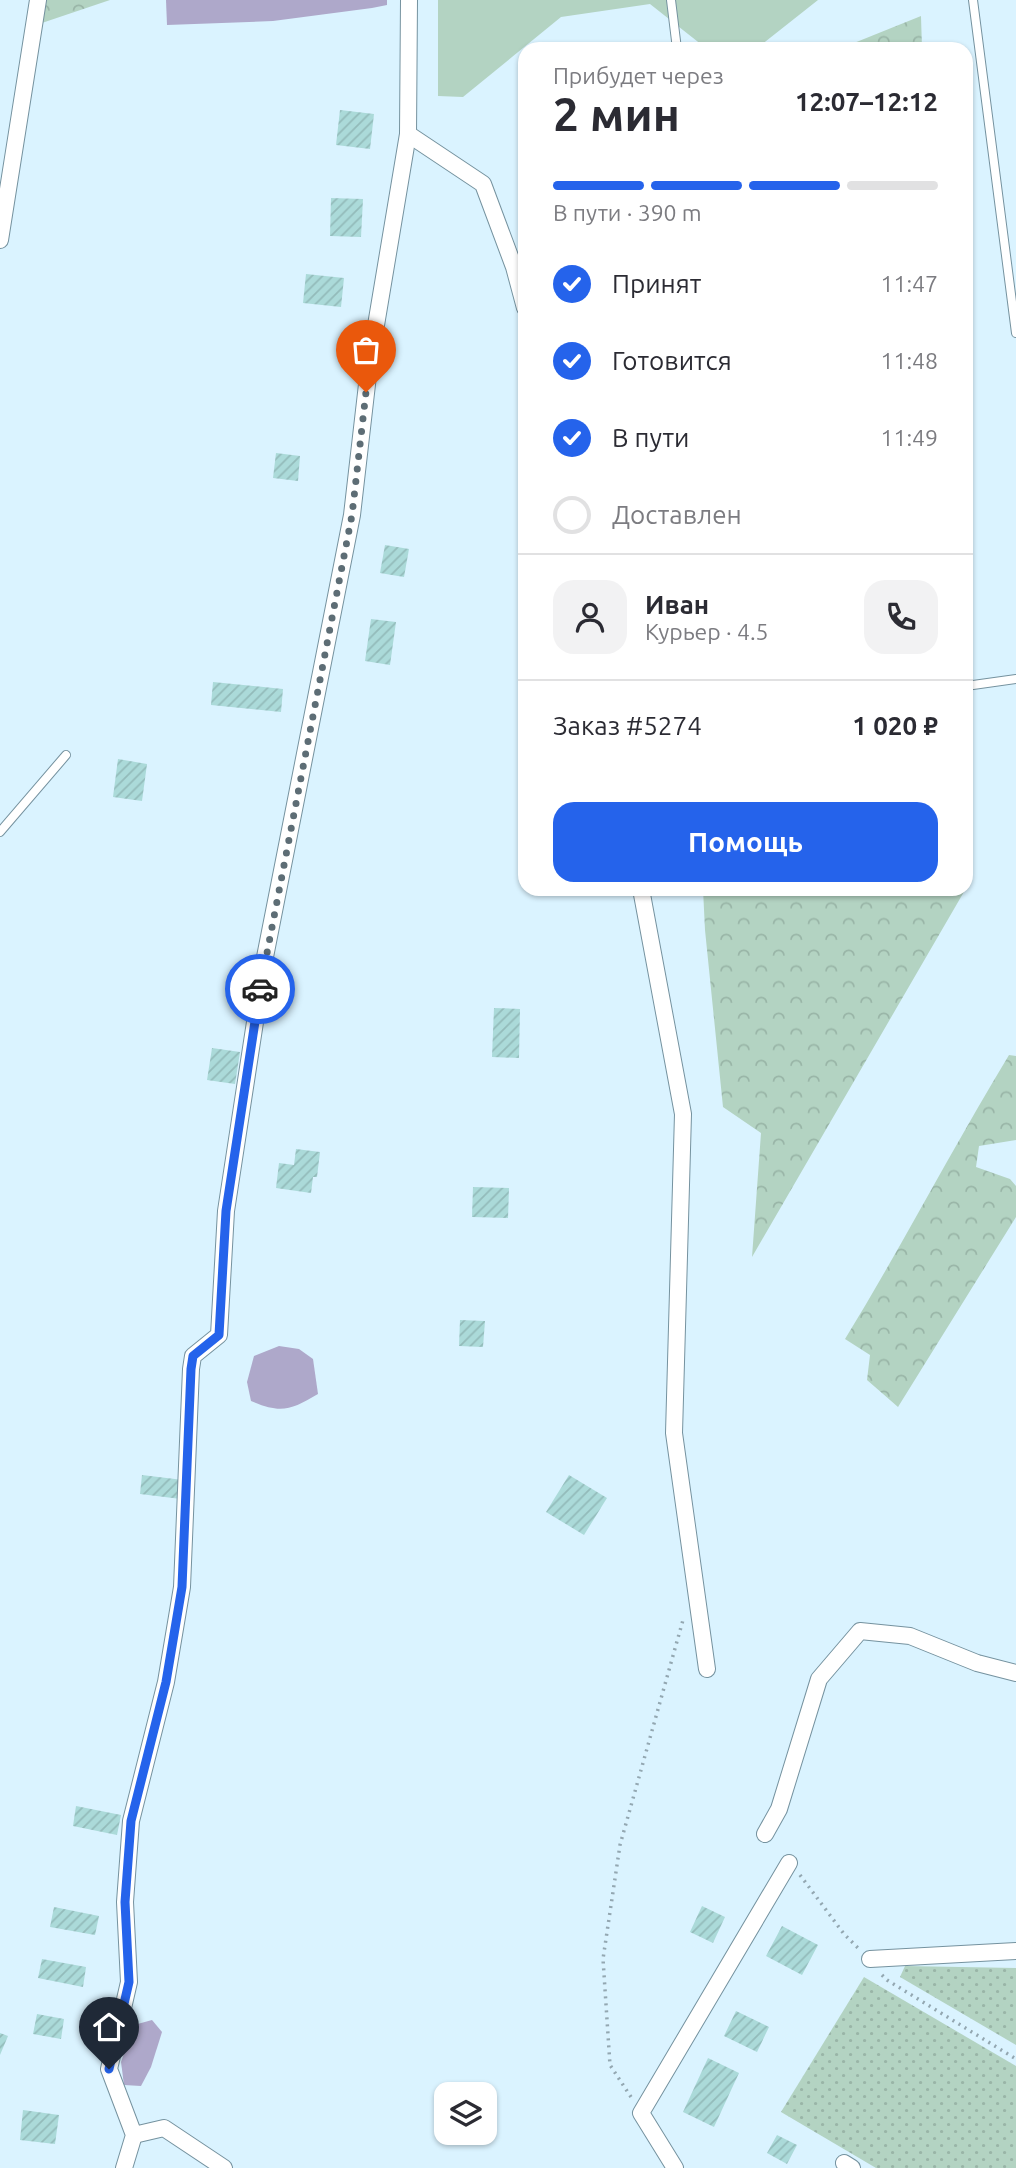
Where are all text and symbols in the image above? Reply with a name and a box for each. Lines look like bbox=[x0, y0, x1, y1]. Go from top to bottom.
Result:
text: Прибудет через bbox=[553, 63, 724, 88]
text: 12:07–12:12 bbox=[795, 87, 938, 116]
text: 2 мин bbox=[553, 88, 680, 140]
text: В пути · 390 m bbox=[553, 200, 702, 225]
icon: check bbox=[553, 265, 591, 303]
text: Принят bbox=[612, 269, 701, 298]
text: 11:47 bbox=[880, 271, 938, 296]
pin bbox=[336, 320, 396, 392]
icon: bag bbox=[347, 331, 385, 369]
icon: check bbox=[553, 342, 591, 380]
text: Готовится bbox=[612, 346, 732, 375]
text: 11:48 bbox=[880, 348, 938, 373]
icon: check bbox=[553, 419, 591, 457]
text: В пути bbox=[612, 423, 689, 452]
text: 11:49 bbox=[880, 425, 938, 450]
text: Доставлен bbox=[612, 500, 742, 529]
button: person bbox=[553, 580, 627, 654]
button: phone bbox=[864, 580, 938, 654]
text: Иван bbox=[645, 590, 709, 619]
text: Курьер · 4.5 bbox=[645, 619, 769, 644]
text: Заказ #5274 bbox=[553, 711, 702, 740]
text: 1 020 ₽ bbox=[852, 711, 938, 740]
button: Помощь bbox=[553, 802, 938, 882]
courier bbox=[225, 954, 295, 1024]
icon: car bbox=[241, 970, 279, 1008]
pin bbox=[79, 1997, 139, 2069]
icon: home bbox=[90, 2008, 128, 2046]
map controls bbox=[434, 2082, 497, 2145]
button: layers bbox=[434, 2082, 497, 2145]

